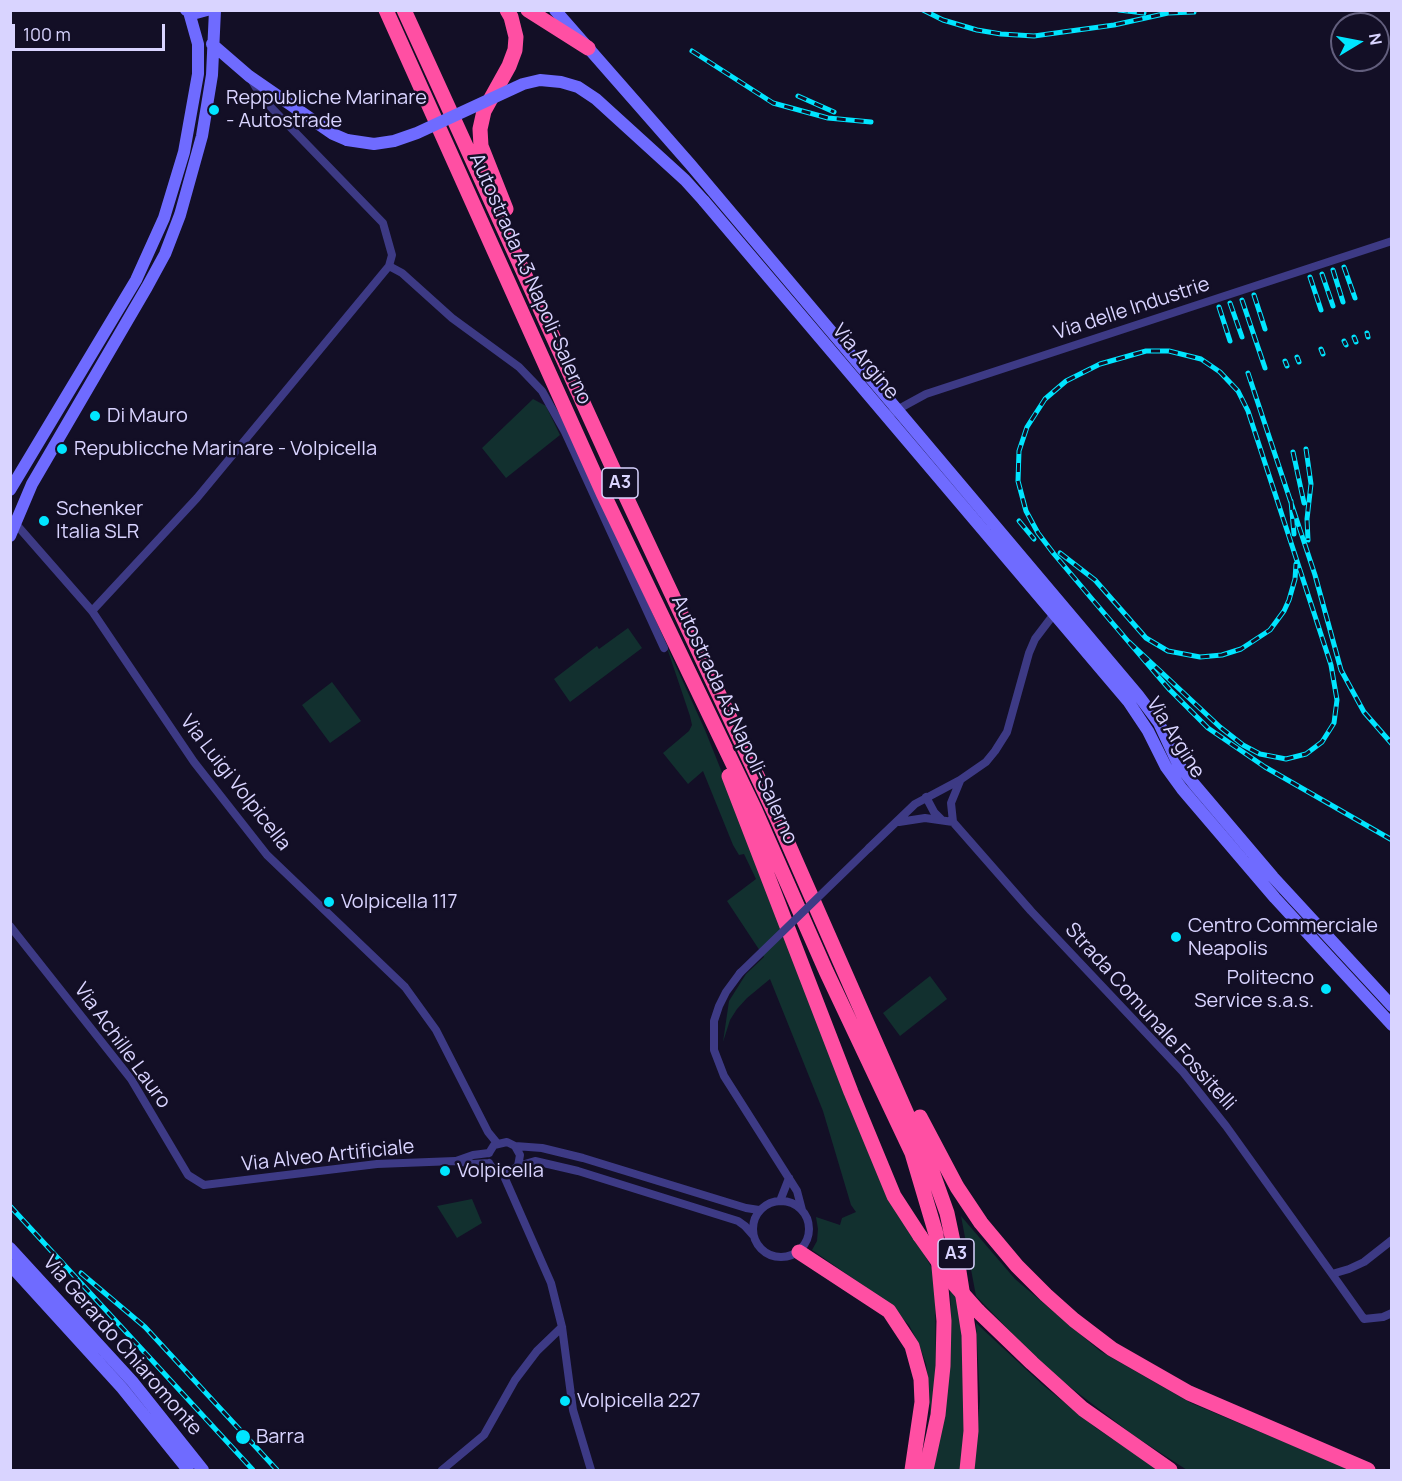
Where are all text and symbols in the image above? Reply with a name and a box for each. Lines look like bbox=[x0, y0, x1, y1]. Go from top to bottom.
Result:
scale bar bbox=[15, 12, 168, 50]
north arrow bbox=[1330, 12, 1390, 72]
text: 100 m bbox=[23, 22, 71, 46]
text: N bbox=[1364, 32, 1388, 47]
place label: Reppubliche Marinare - Autostrade bbox=[226, 86, 427, 133]
marker: Reppubliche Marinare - Autostrade bbox=[207, 103, 221, 117]
street label: Autostrada A3 Napoli-Salerno bbox=[464, 150, 596, 408]
street label: Via delle Industrie bbox=[1051, 273, 1213, 345]
street label: Via Argine bbox=[827, 319, 903, 405]
place label: Di Mauro bbox=[107, 404, 188, 428]
marker: Di Mauro bbox=[88, 409, 102, 423]
place label: Republicche Marinare - Volpicella bbox=[74, 437, 377, 461]
marker: Republicche Marinare - Volpicella bbox=[55, 442, 69, 456]
road number: A3 bbox=[602, 468, 638, 498]
place label: Schenker Italia SLR bbox=[56, 497, 143, 544]
marker: Schenker Italia SLR bbox=[37, 514, 51, 528]
street label: Autostrada A3 Napoli-Salerno bbox=[666, 592, 802, 848]
street label: Via Argine bbox=[1141, 693, 1209, 783]
street label: Via Luigi Volpicella bbox=[175, 710, 295, 856]
place label: Volpicella 117 bbox=[341, 890, 457, 914]
marker: Volpicella 117 bbox=[322, 895, 336, 909]
place label: Centro Commerciale Neapolis bbox=[1188, 914, 1378, 961]
street label: Strada Comunale Fossitelli bbox=[1059, 918, 1241, 1116]
marker: Centro Commerciale Neapolis bbox=[1169, 930, 1183, 944]
place label: Politecno Service s.a.s. bbox=[1194, 966, 1314, 1013]
street label: Via Achille Lauro bbox=[69, 979, 175, 1113]
marker: Politecno Service s.a.s. bbox=[1319, 982, 1333, 996]
street label: Via Alveo Artificiale bbox=[240, 1135, 416, 1177]
place label: Volpicella bbox=[457, 1159, 544, 1183]
marker: Volpicella bbox=[438, 1164, 452, 1178]
road number: A3 bbox=[938, 1239, 974, 1269]
street label: Via Gerardo Chiaromonte bbox=[37, 1251, 207, 1441]
place label: Volpicella 227 bbox=[577, 1389, 701, 1413]
marker: Volpicella 227 bbox=[558, 1394, 572, 1408]
place label: Barra bbox=[256, 1425, 304, 1449]
marker: Barra bbox=[234, 1428, 252, 1446]

